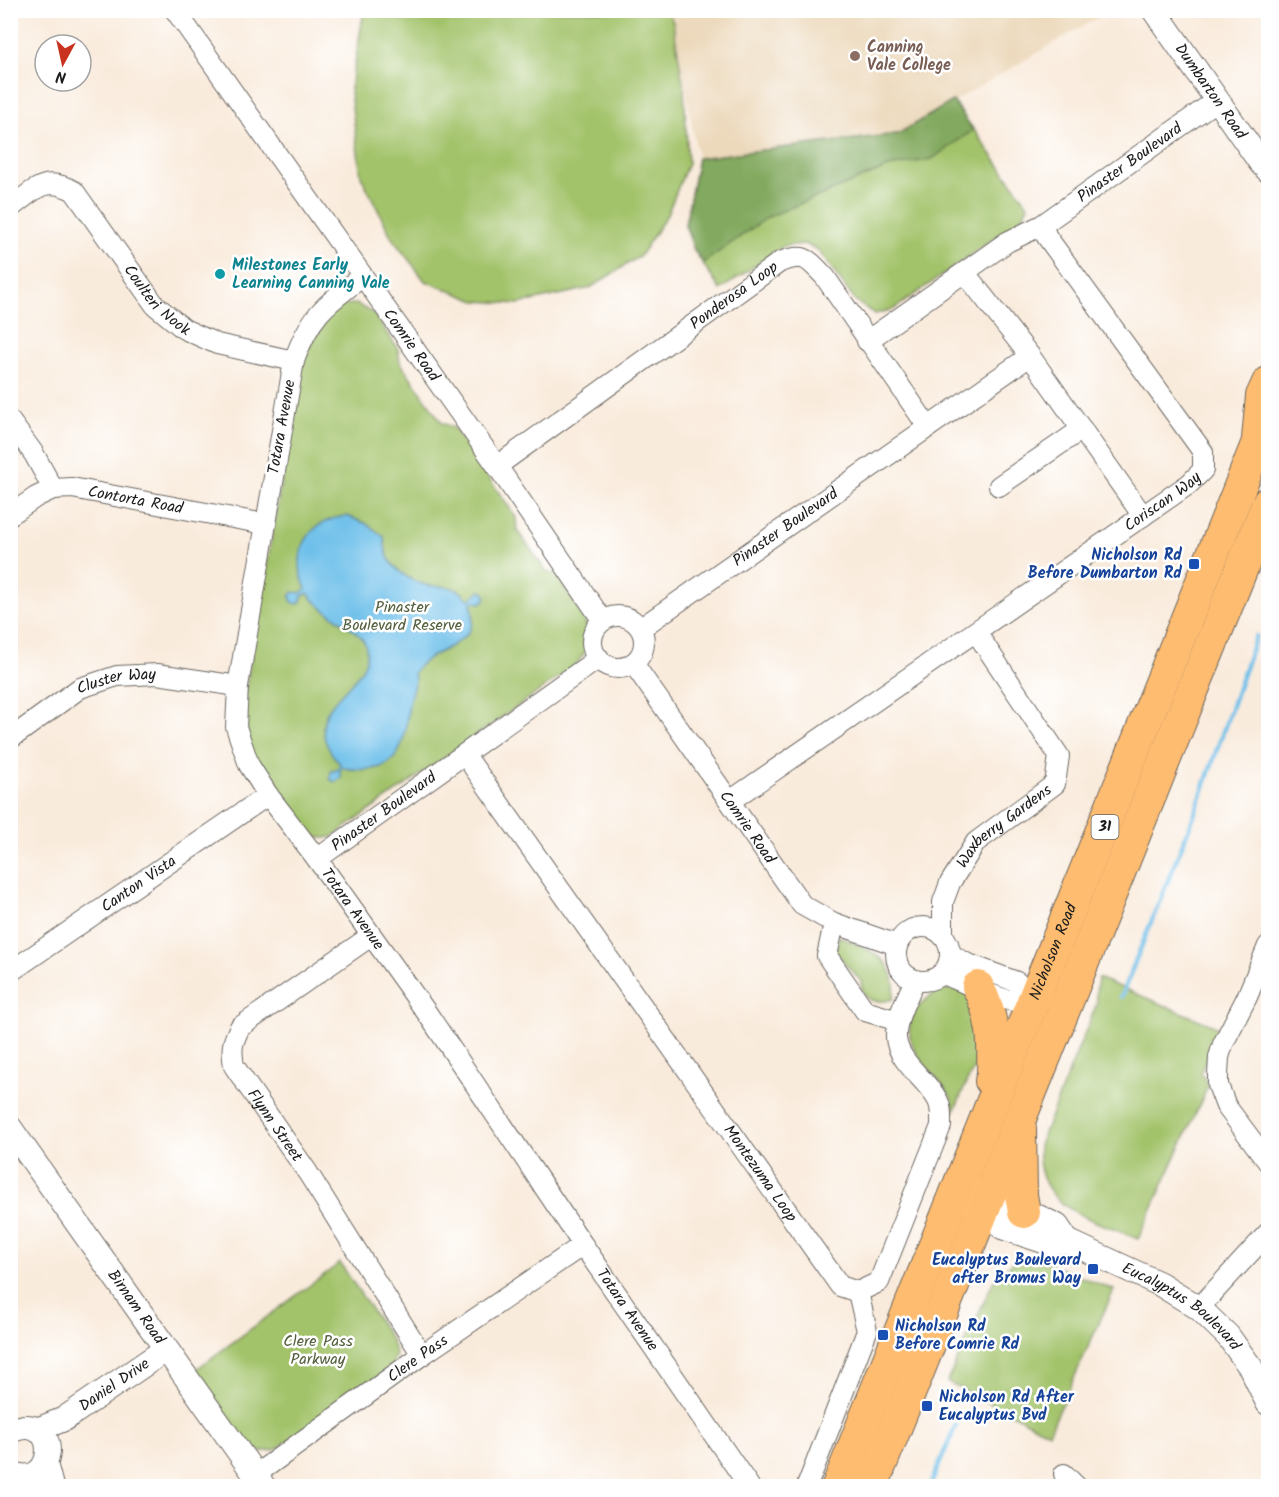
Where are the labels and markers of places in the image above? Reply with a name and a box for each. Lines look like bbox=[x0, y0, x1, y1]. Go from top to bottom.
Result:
place label: Canning Vale College bbox=[867, 35, 951, 78]
marker: Canning Vale College bbox=[848, 49, 862, 63]
place label: Milestones Early Learning Canning Vale bbox=[232, 253, 390, 296]
marker: Milestones Early Learning Canning Vale bbox=[213, 267, 227, 281]
place label: Nicholson Rd Before Dumbarton Rd bbox=[1028, 543, 1182, 586]
marker: Nicholson Rd Before Dumbarton Rd bbox=[1187, 557, 1201, 571]
place label: Eucalyptus Boulevard after Bromus Way bbox=[932, 1248, 1082, 1291]
marker: Eucalyptus Boulevard after Bromus Way bbox=[1086, 1262, 1100, 1276]
place label: Nicholson Rd Before Comrie Rd bbox=[895, 1314, 1020, 1357]
marker: Nicholson Rd Before Comrie Rd bbox=[876, 1328, 890, 1342]
place label: Nicholson Rd After Eucalyptus Bvd bbox=[939, 1385, 1075, 1428]
marker: Nicholson Rd After Eucalyptus Bvd bbox=[920, 1399, 934, 1413]

